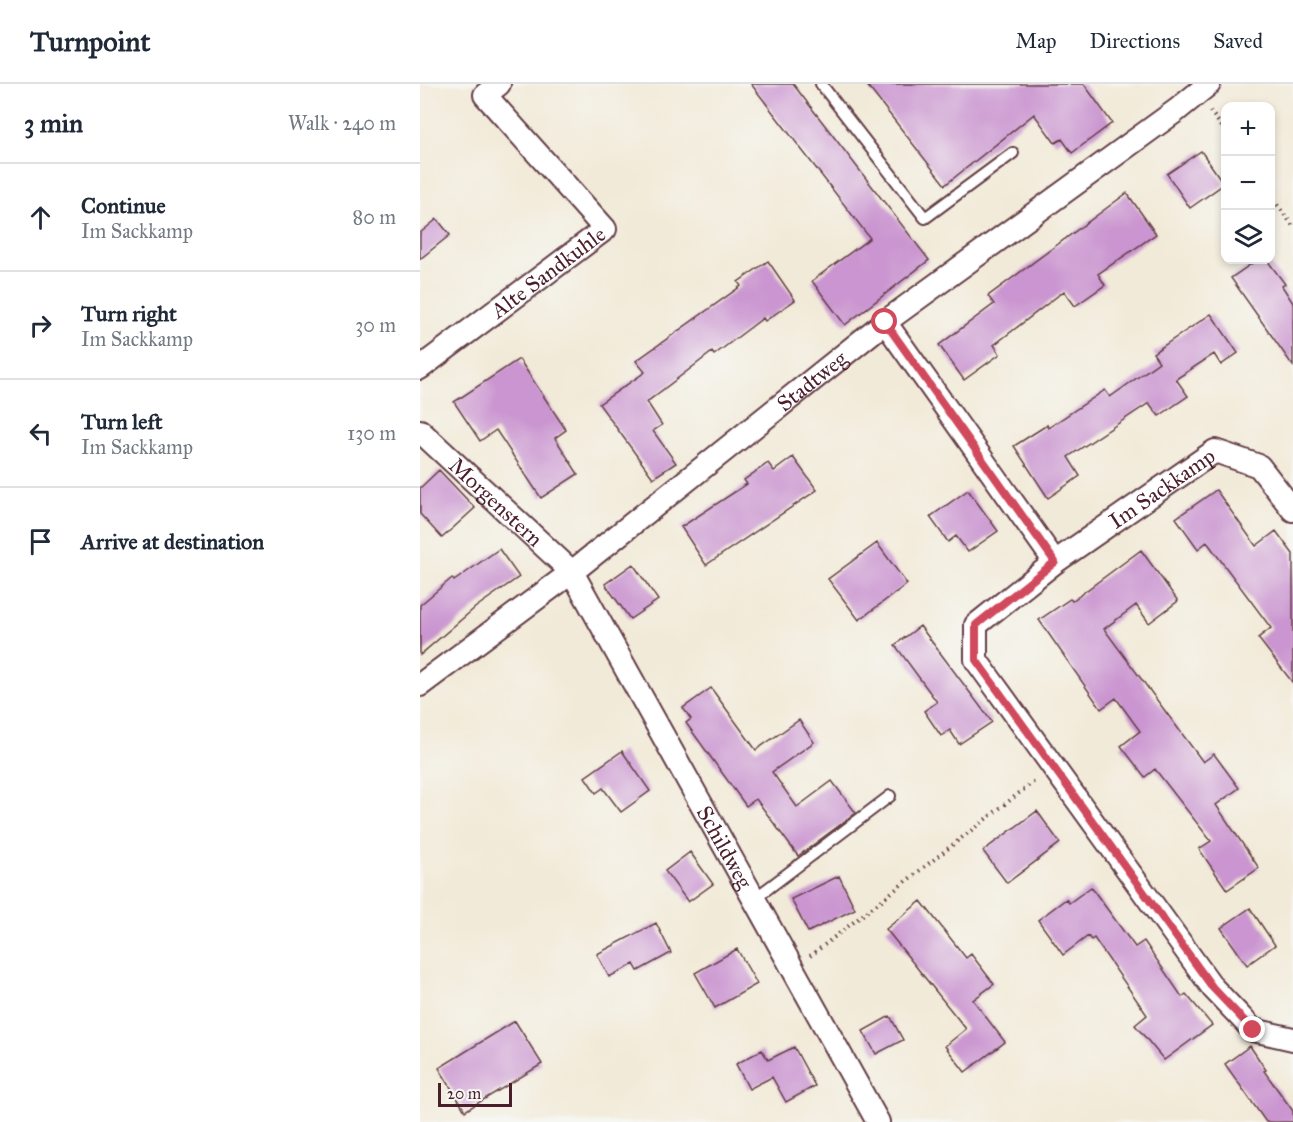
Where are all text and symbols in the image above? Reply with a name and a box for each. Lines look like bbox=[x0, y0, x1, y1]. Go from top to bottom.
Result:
text: Turnpoint bbox=[30, 24, 150, 59]
text: Map bbox=[1016, 28, 1057, 54]
text: Directions bbox=[1090, 28, 1180, 54]
text: Saved bbox=[1213, 28, 1263, 54]
map controls bbox=[1221, 102, 1275, 264]
button: + bbox=[1221, 102, 1275, 156]
text: 3 min bbox=[24, 107, 83, 139]
text: Walk · 240 m bbox=[288, 111, 396, 135]
button: − bbox=[1221, 156, 1275, 210]
text: Continue bbox=[81, 192, 166, 219]
icon: ahead bbox=[24, 201, 57, 234]
text: 80 m bbox=[353, 205, 396, 229]
button: layers bbox=[1221, 210, 1275, 264]
text: Im Sackkamp bbox=[81, 219, 193, 243]
street label: Alte Sandkuhle bbox=[485, 220, 611, 325]
text: Turn right bbox=[81, 300, 177, 327]
route start bbox=[871, 308, 897, 334]
icon: right bbox=[24, 309, 57, 342]
text: 30 m bbox=[355, 313, 396, 337]
text: Im Sackkamp bbox=[81, 327, 193, 351]
street label: Stadtweg bbox=[771, 344, 853, 417]
text: Turn left bbox=[81, 408, 163, 435]
icon: left bbox=[24, 417, 57, 450]
text: 130 m bbox=[347, 421, 396, 445]
text: Im Sackkamp bbox=[81, 435, 193, 459]
street label: Im Sackkamp bbox=[1104, 442, 1220, 535]
street label: Morgenstern bbox=[443, 452, 549, 552]
icon: arrive bbox=[24, 525, 57, 558]
text: Arrive at destination bbox=[81, 528, 264, 555]
street label: Schildweg bbox=[691, 801, 759, 894]
route end bbox=[1239, 1016, 1265, 1042]
scale bar bbox=[438, 1080, 512, 1108]
text: 20 m bbox=[447, 1084, 481, 1103]

